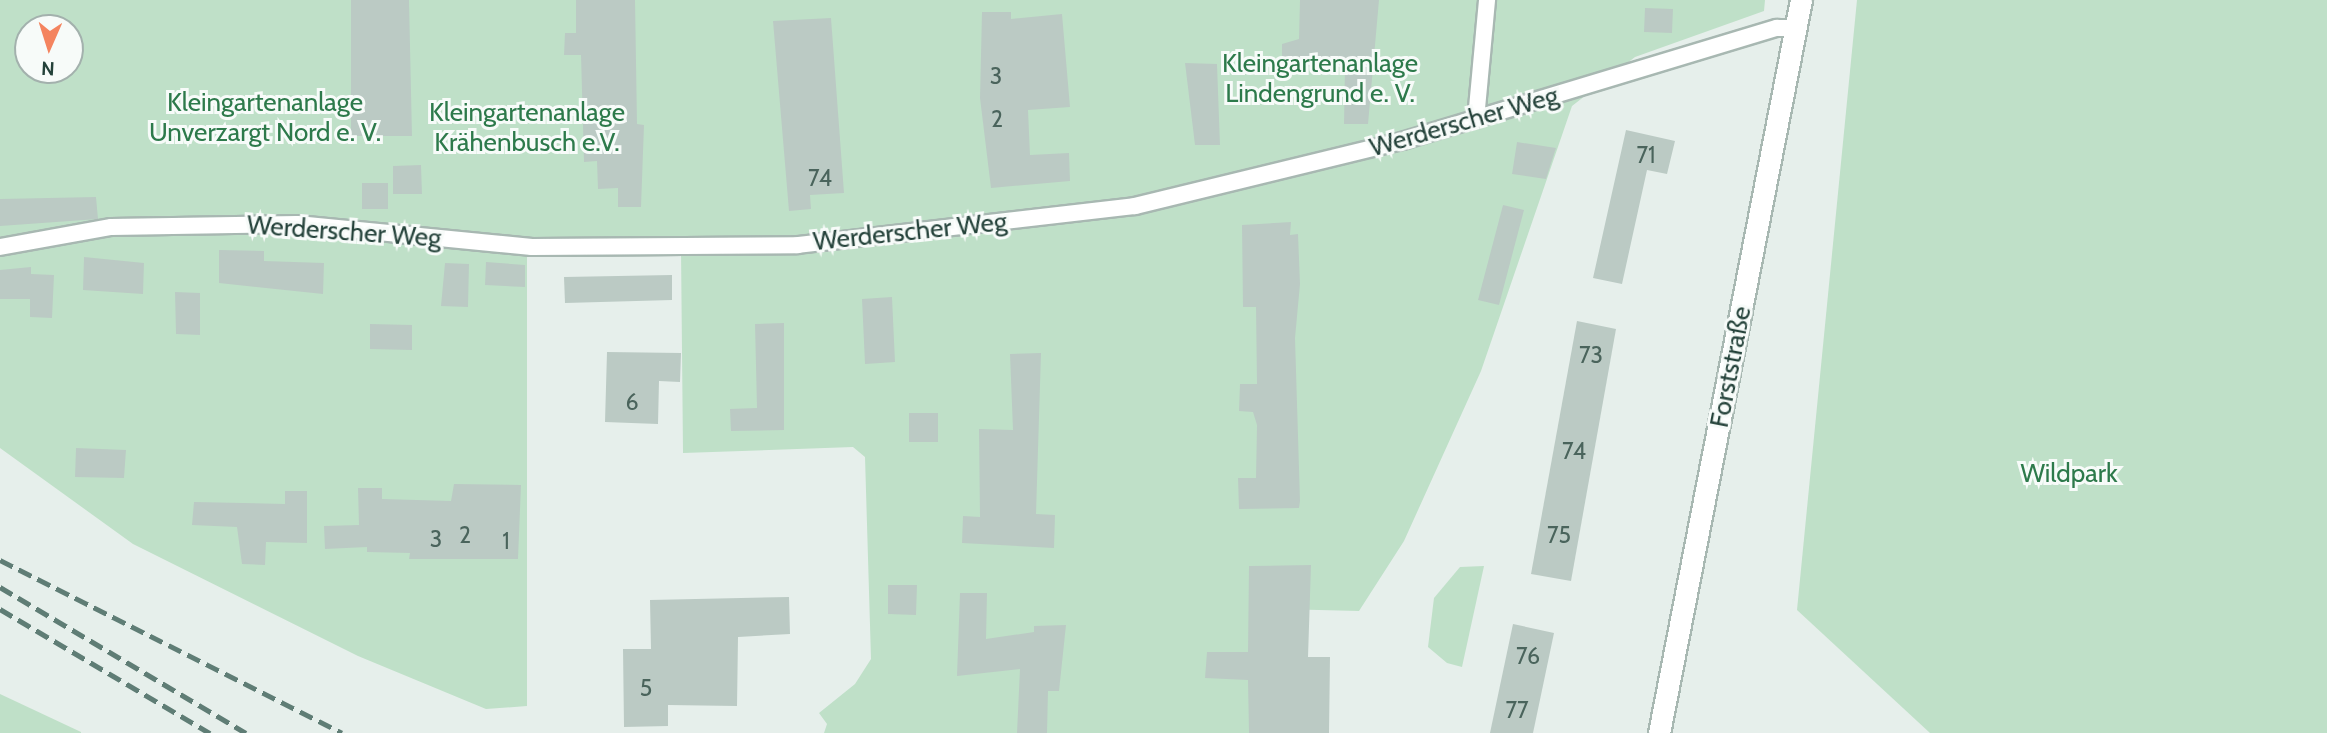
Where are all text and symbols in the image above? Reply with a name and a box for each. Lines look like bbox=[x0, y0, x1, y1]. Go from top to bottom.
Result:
north arrow bbox=[14, 14, 84, 84]
park label: Kleingartenanlage Lindengrund e. V. bbox=[1222, 48, 1418, 110]
text: N bbox=[41, 57, 55, 80]
house number: 3 bbox=[990, 62, 1002, 90]
street label: Werderscher Weg bbox=[1366, 80, 1562, 164]
park label: Kleingartenanlage Unverzargt Nord e. V. bbox=[149, 87, 381, 148]
park label: Kleingartenanlage Krähenbusch e.V. bbox=[429, 97, 625, 158]
house number: 2 bbox=[991, 105, 1003, 133]
house number: 71 bbox=[1636, 141, 1656, 169]
house number: 74 bbox=[808, 164, 832, 192]
street label: Werderscher Weg bbox=[812, 206, 1008, 258]
street label: Werderscher Weg bbox=[246, 210, 442, 254]
street label: Forststraße bbox=[1704, 304, 1758, 430]
house number: 73 bbox=[1579, 341, 1603, 369]
house number: 6 bbox=[625, 388, 639, 416]
house number: 74 bbox=[1562, 437, 1586, 465]
park label: Wildpark bbox=[2020, 458, 2118, 490]
house number: 2 bbox=[459, 521, 471, 549]
house number: 75 bbox=[1547, 521, 1571, 549]
house number: 3 bbox=[430, 525, 442, 553]
house number: 1 bbox=[502, 527, 510, 555]
house number: 76 bbox=[1516, 642, 1540, 670]
house number: 5 bbox=[640, 674, 652, 702]
house number: 77 bbox=[1505, 696, 1529, 724]

